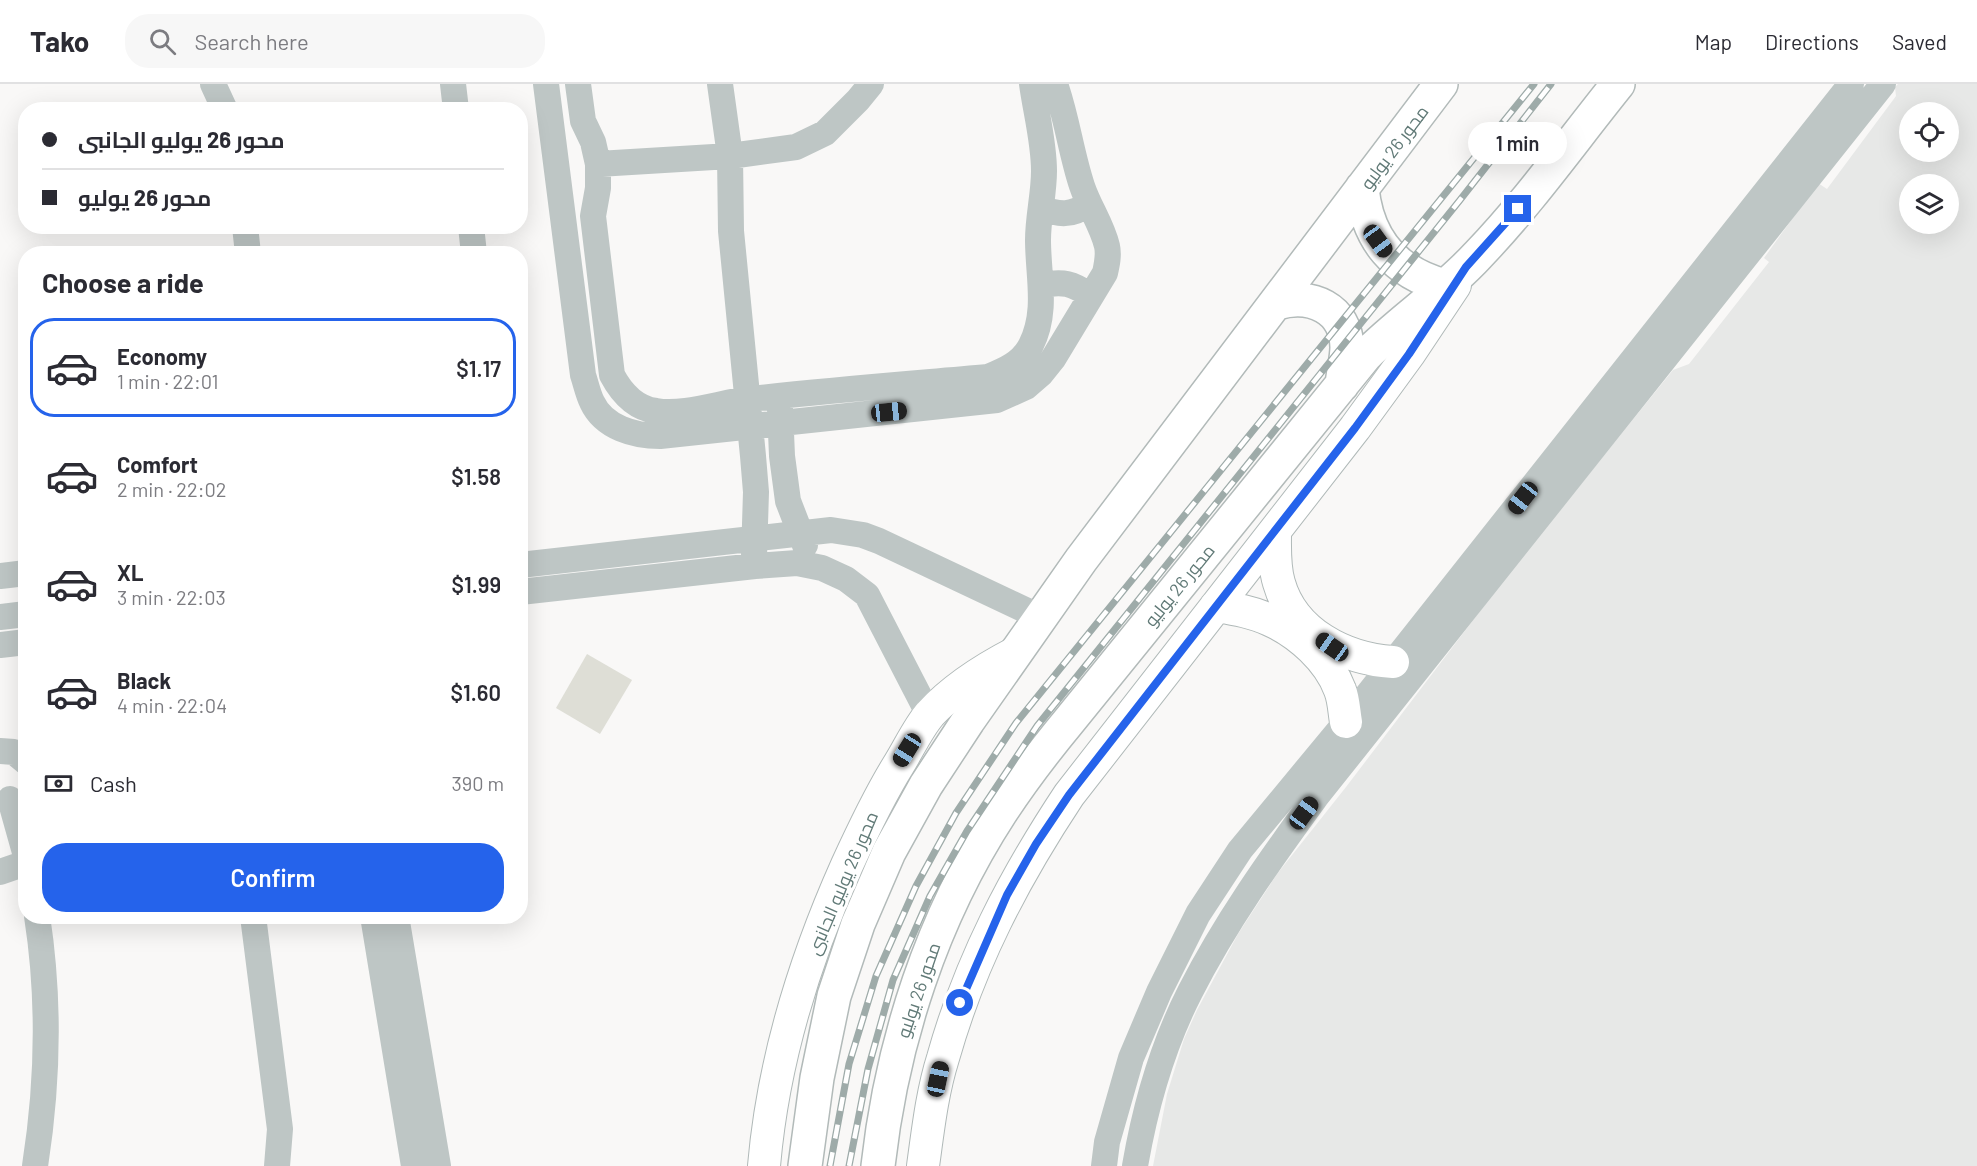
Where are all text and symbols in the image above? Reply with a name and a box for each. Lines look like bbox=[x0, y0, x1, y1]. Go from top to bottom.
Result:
search box bbox=[125, 14, 545, 68]
text: Tako bbox=[30, 24, 89, 58]
icon: search bbox=[146, 25, 179, 58]
text: Search here bbox=[194, 28, 309, 54]
text: Map bbox=[1695, 29, 1732, 54]
text: Directions bbox=[1765, 29, 1859, 54]
text: Saved bbox=[1892, 29, 1947, 54]
street label: محور 26 يوليو bbox=[1355, 101, 1434, 194]
map controls bbox=[1899, 102, 1959, 234]
button: locate bbox=[1899, 102, 1959, 162]
callout: 1 min bbox=[1468, 122, 1568, 164]
text: محور 26 يوليو الجانبى bbox=[78, 126, 284, 152]
text: 1 min bbox=[1496, 131, 1539, 155]
button: layers bbox=[1899, 174, 1959, 234]
text: محور 26 يوليو bbox=[78, 184, 211, 210]
route end bbox=[1504, 195, 1531, 222]
car bbox=[1360, 221, 1396, 261]
text: Choose a ride bbox=[42, 266, 204, 298]
icon: car bbox=[45, 341, 99, 395]
text: Economy bbox=[117, 343, 207, 369]
text: $1.17 bbox=[456, 355, 501, 381]
text: 1 min · 22:01 bbox=[117, 369, 219, 393]
car bbox=[870, 401, 908, 423]
icon: car bbox=[45, 449, 99, 503]
text: Comfort bbox=[117, 451, 198, 477]
text: $1.58 bbox=[451, 463, 501, 489]
text: 2 min · 22:02 bbox=[117, 477, 227, 501]
car bbox=[1505, 478, 1541, 518]
street label: محور 26 يوليو bbox=[1139, 539, 1220, 631]
icon: car bbox=[45, 557, 99, 611]
text: XL bbox=[117, 559, 143, 585]
text: $1.99 bbox=[452, 571, 501, 597]
text: 3 min · 22:03 bbox=[117, 585, 226, 609]
car bbox=[1312, 629, 1352, 665]
icon: car bbox=[45, 665, 99, 719]
text: Black bbox=[117, 667, 171, 693]
text: $1.60 bbox=[451, 679, 501, 705]
text: 4 min · 22:04 bbox=[117, 693, 227, 717]
car bbox=[890, 730, 924, 770]
icon: cash bbox=[42, 767, 75, 800]
text: Cash bbox=[90, 770, 137, 796]
text: 390 m bbox=[451, 771, 504, 795]
car bbox=[1286, 793, 1322, 833]
street label: محور 26 يوليو الجانبى bbox=[802, 808, 883, 959]
button: Confirm bbox=[42, 843, 504, 912]
street label: محور 26 يوليو bbox=[891, 939, 946, 1041]
route start bbox=[946, 989, 973, 1016]
car bbox=[925, 1060, 951, 1098]

